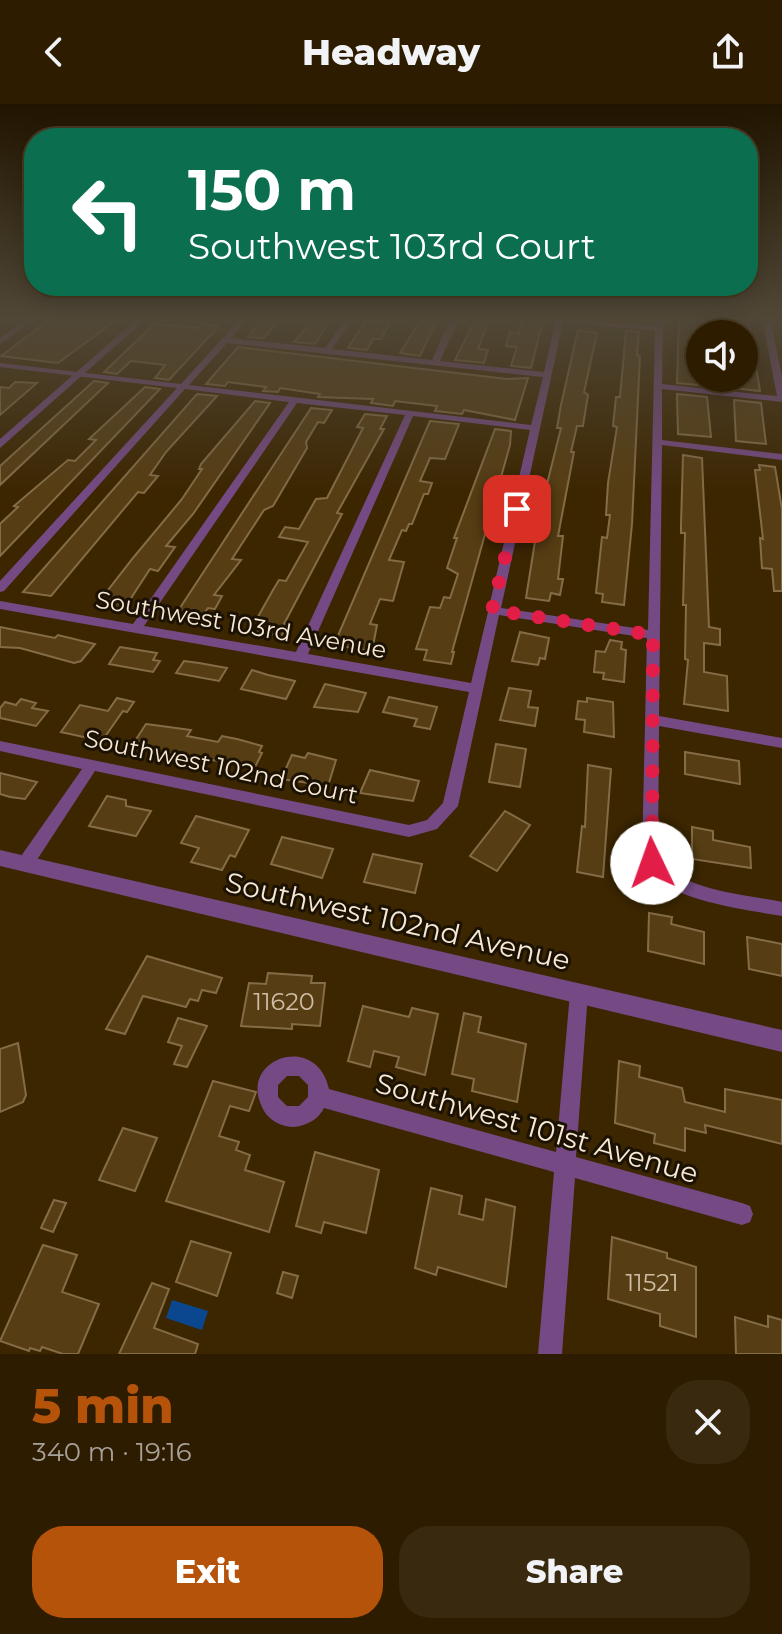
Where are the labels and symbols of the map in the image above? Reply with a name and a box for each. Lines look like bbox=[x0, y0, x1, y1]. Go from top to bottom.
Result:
pin bbox=[483, 475, 551, 543]
street label: Southwest 103rd Avenue bbox=[93, 585, 389, 664]
street label: Southwest 102nd Court bbox=[82, 723, 361, 810]
position arrow bbox=[610, 821, 694, 905]
street label: Southwest 102nd Avenue bbox=[222, 865, 574, 977]
house number: 11620 bbox=[253, 987, 315, 1016]
street label: Southwest 101st Avenue bbox=[372, 1066, 702, 1190]
house number: 11521 bbox=[625, 1268, 679, 1297]

